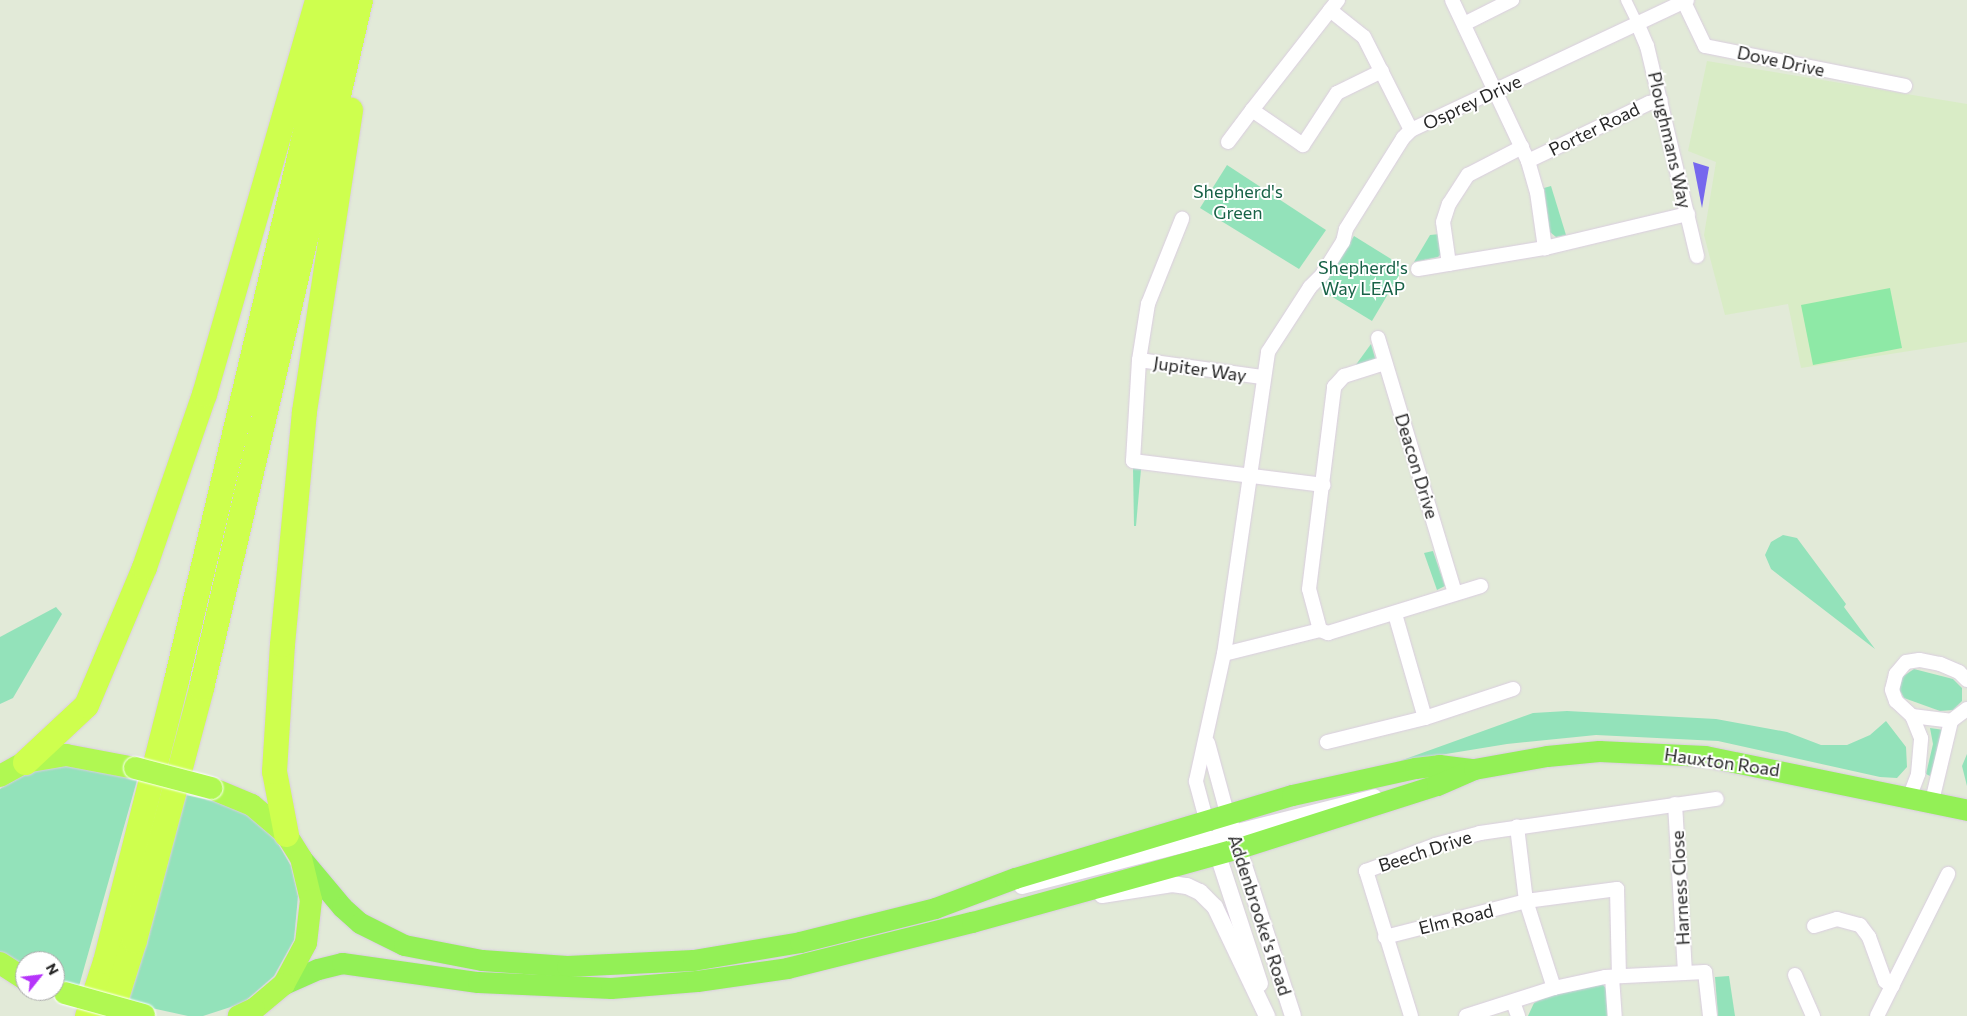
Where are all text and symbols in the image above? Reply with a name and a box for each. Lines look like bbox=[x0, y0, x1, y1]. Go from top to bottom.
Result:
street label: Dove Drive bbox=[1735, 41, 1827, 81]
street label: Ploughmans Way bbox=[1644, 69, 1696, 211]
street label: Osprey Drive bbox=[1419, 70, 1525, 134]
street label: Porter Road bbox=[1545, 98, 1643, 160]
park label: Shepherd's Green bbox=[1193, 181, 1283, 223]
park label: Shepherd's Way LEAP bbox=[1318, 257, 1408, 300]
street label: Jupiter Way bbox=[1152, 352, 1248, 386]
street label: Deacon Drive bbox=[1391, 411, 1443, 521]
street label: Hauxton Road bbox=[1663, 743, 1781, 781]
street label: Beech Drive bbox=[1376, 826, 1474, 876]
street label: Harness Close bbox=[1666, 830, 1694, 946]
street label: Addenbrooke's Road bbox=[1224, 832, 1296, 998]
street label: Elm Road bbox=[1416, 899, 1496, 939]
north arrow bbox=[15, 951, 65, 1001]
text: N bbox=[43, 960, 63, 978]

